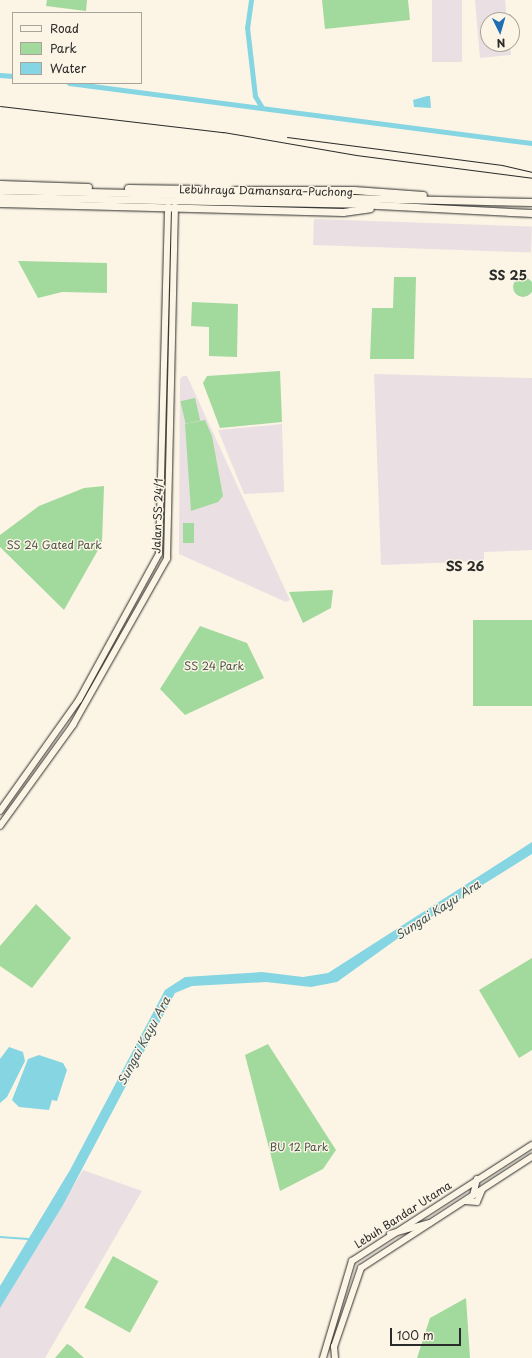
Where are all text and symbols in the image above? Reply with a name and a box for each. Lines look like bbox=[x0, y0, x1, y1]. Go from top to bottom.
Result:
legend bbox=[12, 12, 142, 84]
north arrow bbox=[480, 12, 520, 52]
text: Road bbox=[50, 19, 79, 37]
text: N bbox=[496, 35, 506, 52]
text: Park bbox=[50, 39, 77, 57]
text: Water bbox=[50, 59, 86, 77]
street label: Lebuhraya Damansara–Puchong bbox=[179, 183, 353, 199]
district label: SS 25 bbox=[489, 267, 527, 283]
street label: Jalan SS 24/1 bbox=[150, 478, 166, 554]
park label: SS 24 Gated Park bbox=[6, 538, 102, 552]
district label: SS 26 bbox=[446, 558, 484, 574]
park label: SS 24 Park bbox=[184, 659, 244, 673]
water label: Sungai Kayu Ara bbox=[393, 877, 483, 943]
water label: Sungai Kayu Ara bbox=[115, 994, 173, 1088]
park label: BU 12 Park bbox=[269, 1140, 329, 1154]
street label: Lebuh Bandar Utama bbox=[352, 1179, 454, 1251]
scale bar bbox=[392, 1320, 463, 1346]
text: 100 m bbox=[397, 1326, 434, 1344]

